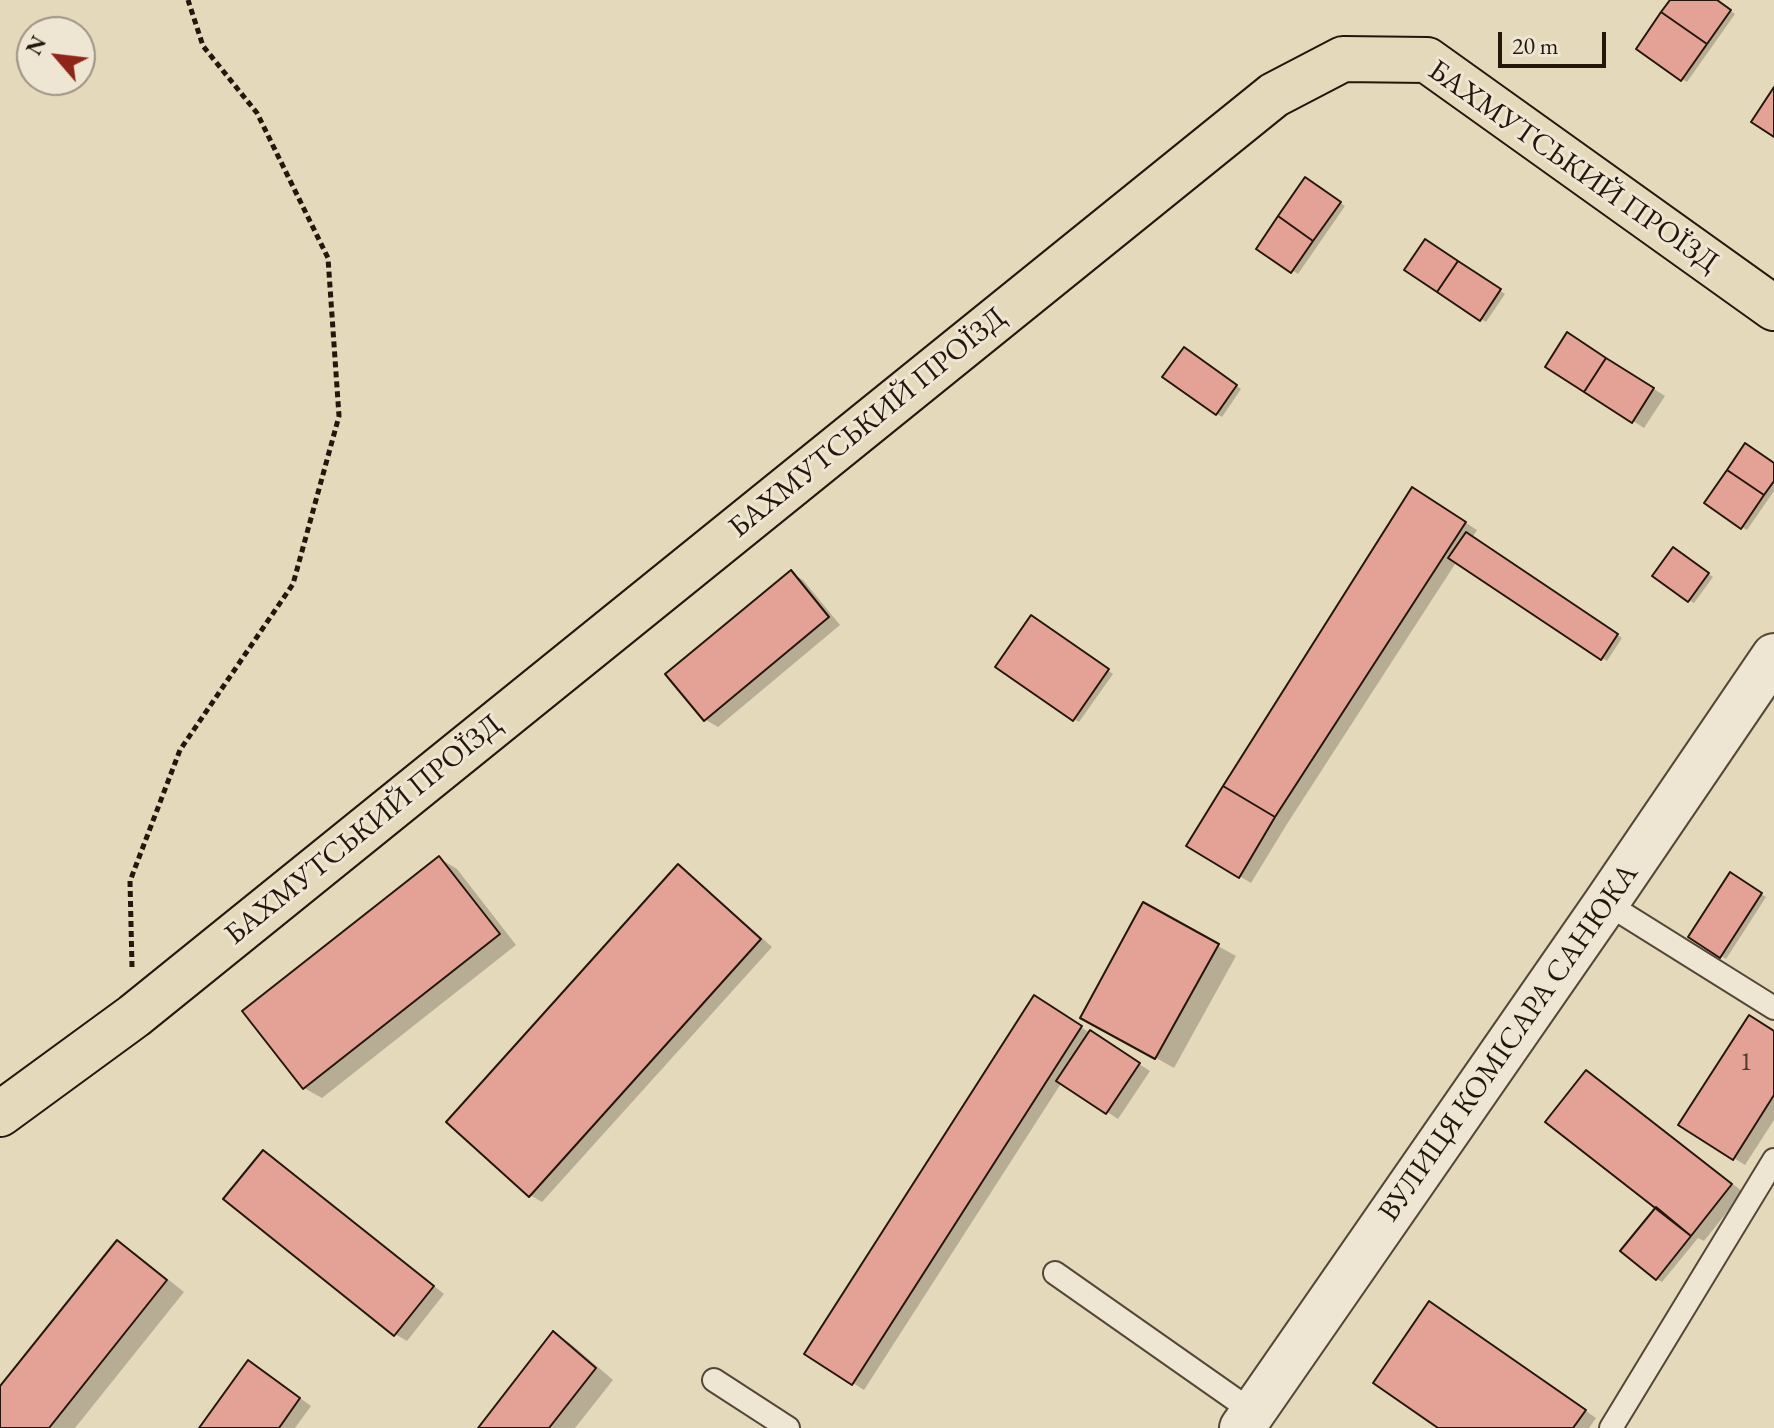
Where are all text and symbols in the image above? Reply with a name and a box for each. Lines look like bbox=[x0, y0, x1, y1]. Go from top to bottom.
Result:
north arrow bbox=[16, 16, 96, 96]
scale bar bbox=[1502, 16, 1610, 66]
text: 20 m bbox=[1512, 30, 1559, 61]
text: N bbox=[19, 31, 53, 60]
street label: БАХМУТСЬКИЙ ПРОЇЗД bbox=[1421, 53, 1725, 281]
street label: БАХМУТСЬКИЙ ПРОЇЗД bbox=[722, 300, 1014, 546]
street label: БАХМУТСЬКИЙ ПРОЇЗД bbox=[218, 707, 510, 953]
street label: ВУЛИЦЯ КОМІСАРА САНЮКА bbox=[1371, 857, 1647, 1229]
house number: 1 bbox=[1740, 1047, 1752, 1079]

